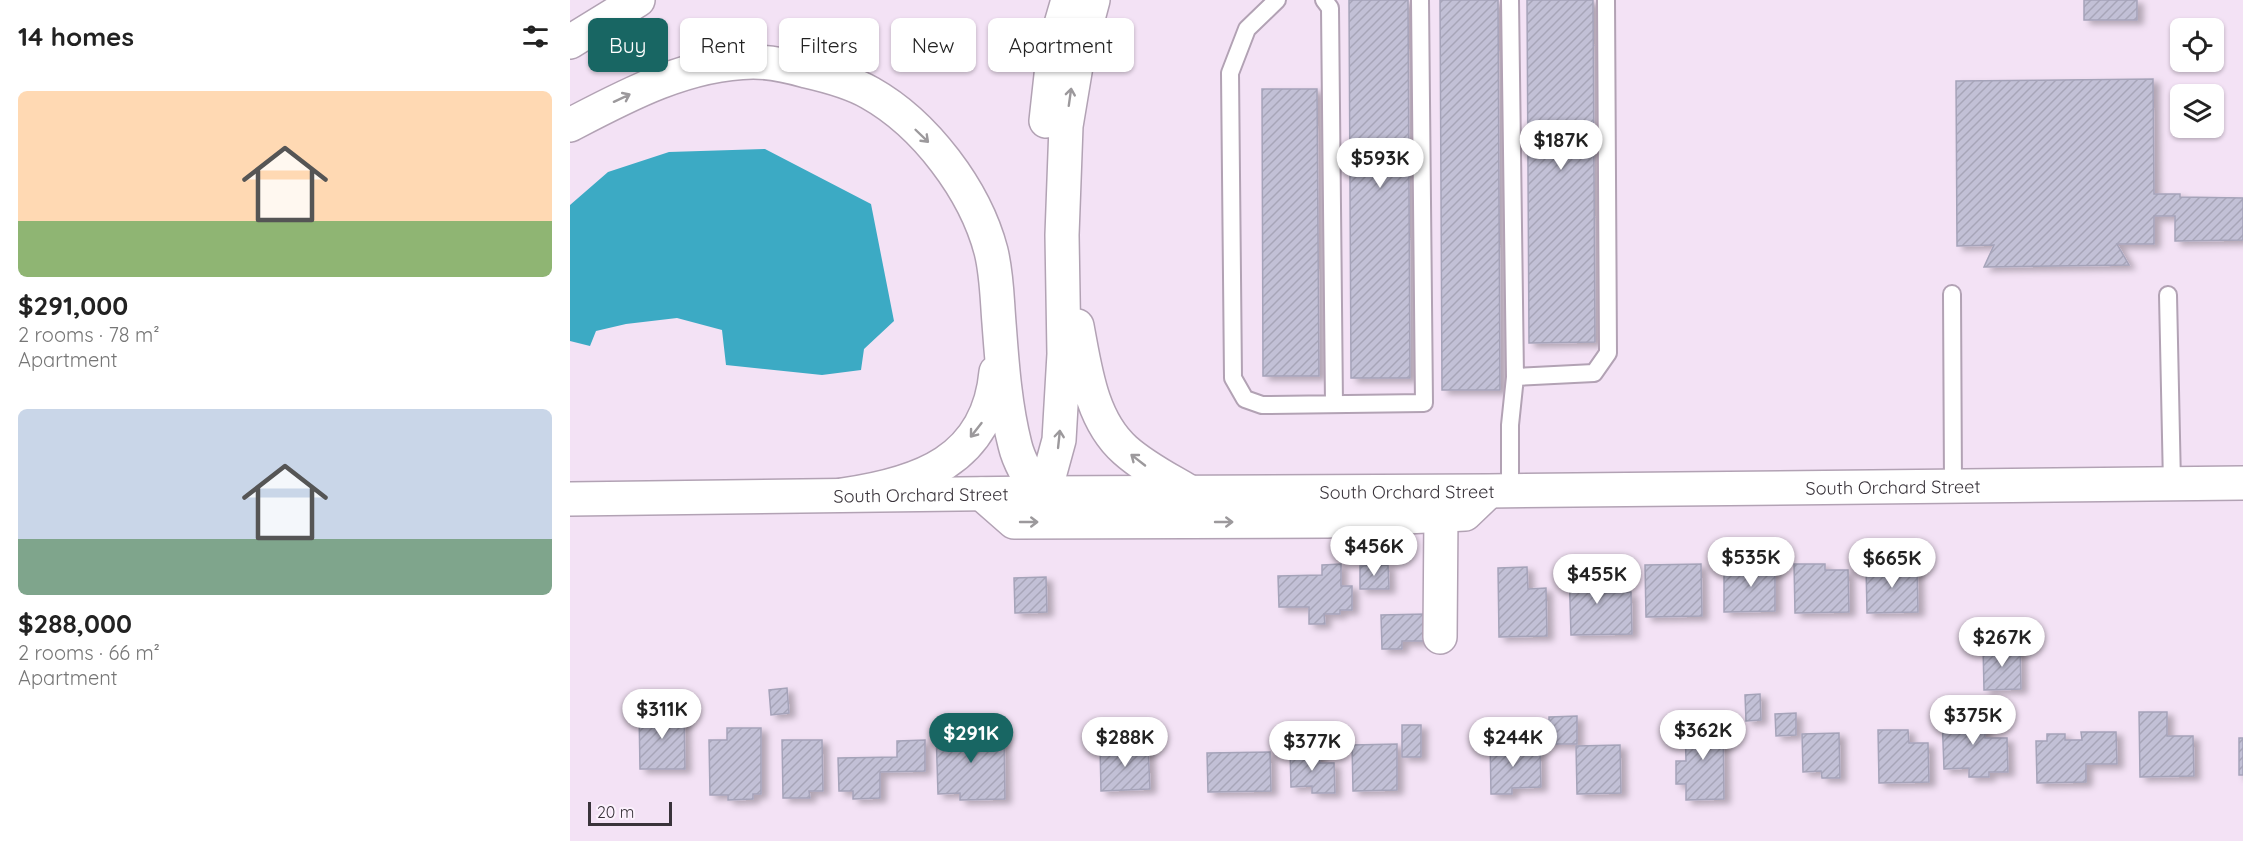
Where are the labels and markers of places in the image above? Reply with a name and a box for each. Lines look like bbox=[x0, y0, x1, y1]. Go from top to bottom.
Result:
pin: $187K bbox=[1519, 120, 1603, 171]
pin: $593K bbox=[1338, 138, 1422, 189]
pin: $456K bbox=[1332, 526, 1416, 577]
pin: $535K bbox=[1709, 537, 1793, 588]
pin: $665K bbox=[1850, 538, 1934, 589]
pin: $455K bbox=[1555, 554, 1639, 605]
pin: $267K bbox=[1960, 617, 2044, 668]
pin: $311K bbox=[620, 689, 704, 740]
pin: $375K bbox=[1931, 695, 2015, 746]
pin: $362K bbox=[1661, 710, 1745, 761]
pin: $291K bbox=[929, 713, 1013, 764]
pin: $288K bbox=[1083, 717, 1167, 768]
pin: $244K bbox=[1471, 717, 1555, 768]
pin: $377K bbox=[1270, 721, 1354, 772]

